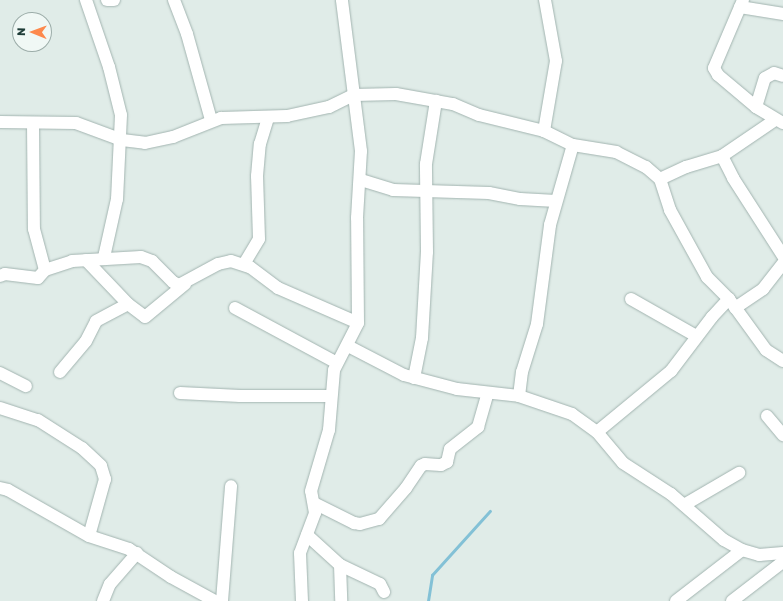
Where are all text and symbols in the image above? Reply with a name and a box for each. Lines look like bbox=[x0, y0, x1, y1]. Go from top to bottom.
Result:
north arrow bbox=[12, 12, 52, 52]
text: N bbox=[14, 27, 27, 36]

